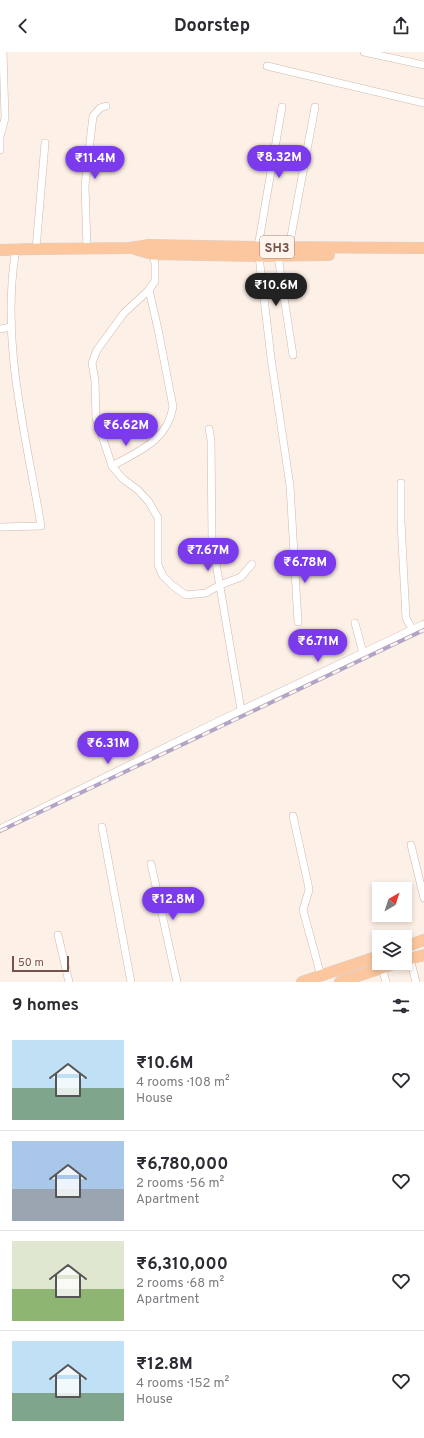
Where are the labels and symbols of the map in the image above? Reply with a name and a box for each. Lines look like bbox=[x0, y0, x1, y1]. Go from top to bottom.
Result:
pin: ₹8.32M bbox=[246, 145, 312, 179]
pin: ₹11.4M bbox=[62, 146, 128, 180]
road number: SH3 bbox=[260, 236, 294, 258]
pin: ₹10.6M bbox=[243, 273, 309, 307]
pin: ₹6.62M bbox=[93, 413, 159, 447]
pin: ₹7.67M bbox=[175, 538, 241, 572]
pin: ₹6.78M bbox=[272, 550, 338, 584]
pin: ₹6.71M bbox=[285, 629, 351, 663]
pin: ₹6.31M bbox=[75, 731, 141, 765]
north arrow bbox=[372, 882, 412, 922]
pin: ₹12.8M bbox=[140, 887, 206, 921]
scale bar bbox=[12, 954, 69, 973]

